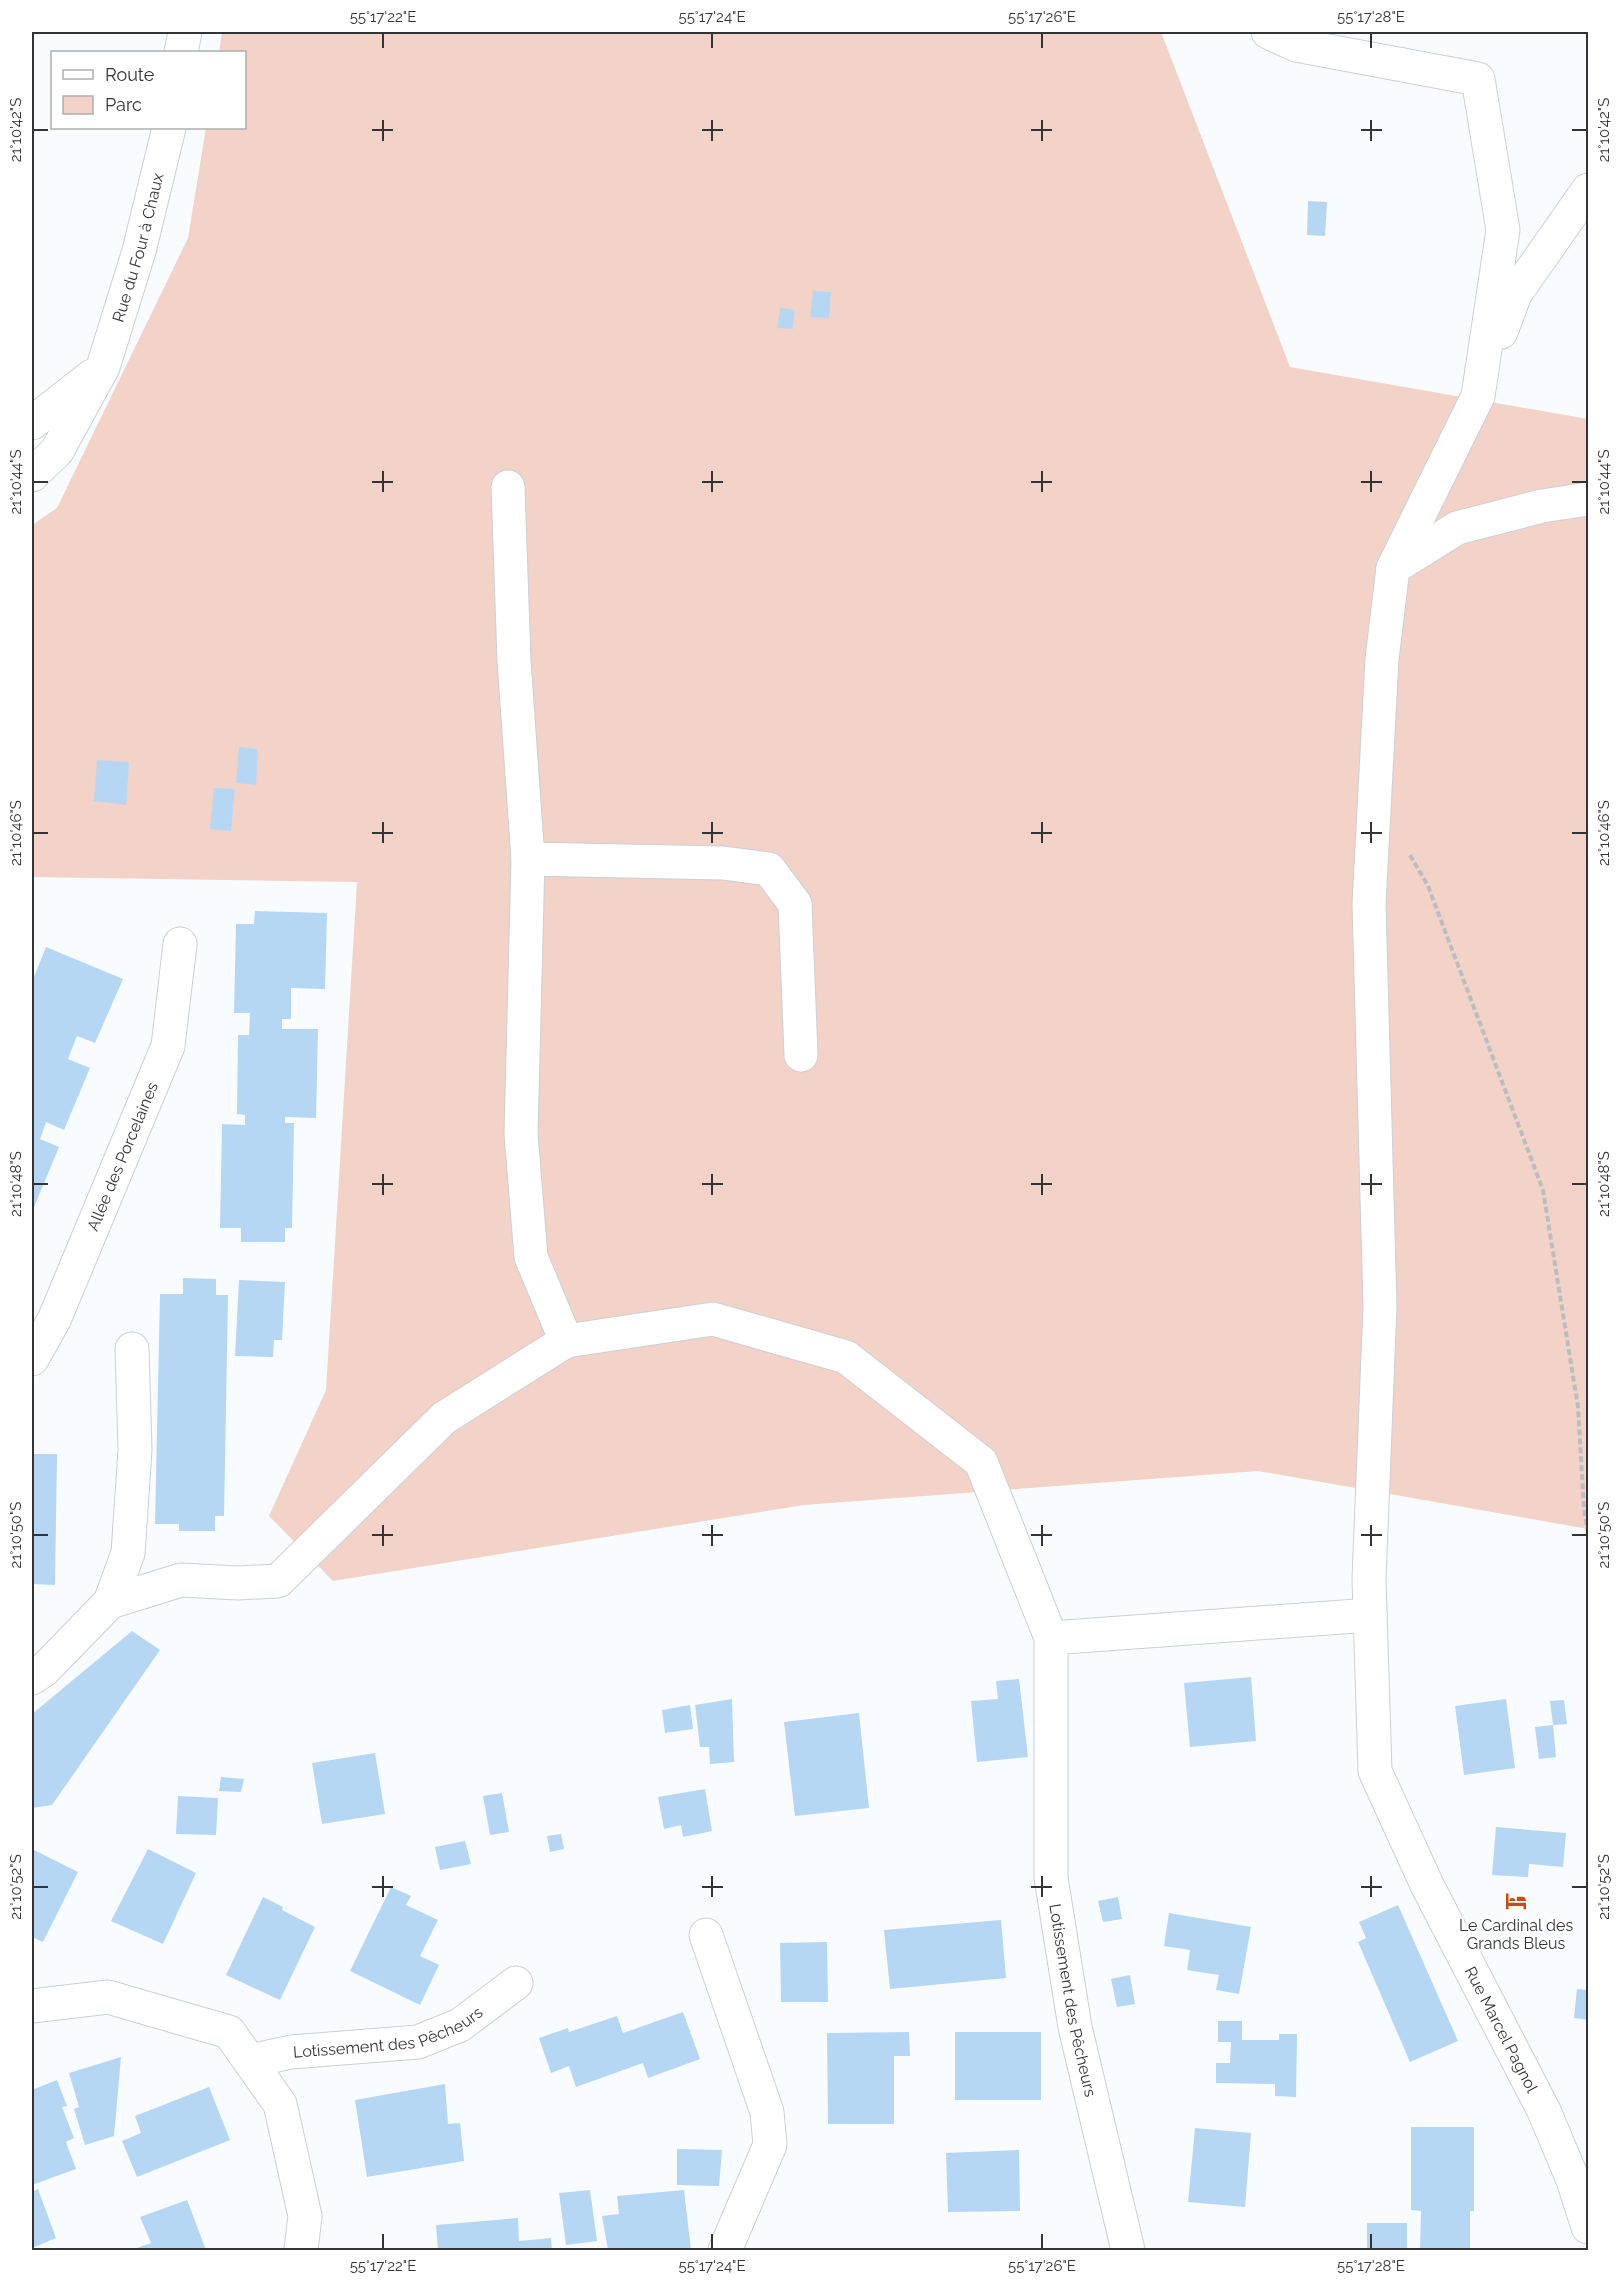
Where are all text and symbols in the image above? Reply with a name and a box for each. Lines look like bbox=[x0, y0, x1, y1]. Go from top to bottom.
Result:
text: 55°17'22"E bbox=[350, 8, 416, 26]
text: 55°17'24"E bbox=[678, 8, 746, 26]
text: 55°17'26"E bbox=[1008, 8, 1076, 26]
text: 55°17'28"E bbox=[1337, 8, 1405, 26]
legend bbox=[51, 51, 246, 129]
text: Route bbox=[105, 64, 155, 85]
text: Parc bbox=[105, 94, 142, 115]
text: 21°10'42"S bbox=[7, 98, 25, 162]
text: 21°10'42"S bbox=[1595, 98, 1613, 162]
street label: Rue du Four à Chaux bbox=[109, 171, 168, 324]
text: 21°10'44"S bbox=[7, 449, 25, 515]
text: 21°10'44"S bbox=[1595, 449, 1613, 515]
text: 21°10'46"S bbox=[7, 800, 25, 866]
text: 21°10'46"S bbox=[1595, 800, 1613, 866]
street label: Allée des Porcelaines bbox=[83, 1079, 162, 1234]
text: 21°10'48"S bbox=[7, 1151, 25, 1217]
text: 21°10'48"S bbox=[1595, 1151, 1613, 1217]
text: 21°10'50"S bbox=[7, 1502, 25, 1568]
text: 21°10'50"S bbox=[1595, 1502, 1613, 1568]
text: 21°10'52"S bbox=[7, 1854, 25, 1920]
text: 21°10'52"S bbox=[1595, 1854, 1613, 1920]
hotel icon: Le Cardinal des Grands Bleus bbox=[1504, 1889, 1528, 1913]
street label: Lotissement des Pêcheurs bbox=[1045, 1902, 1100, 2099]
place label: Le Cardinal des Grands Bleus bbox=[1459, 1916, 1573, 1953]
street label: Rue Marcel Pagnol bbox=[1461, 1963, 1542, 2096]
street label: Lotissement des Pêcheurs bbox=[292, 2002, 486, 2062]
text: 55°17'22"E bbox=[350, 2257, 416, 2275]
text: 55°17'24"E bbox=[678, 2257, 746, 2275]
text: 55°17'26"E bbox=[1008, 2257, 1076, 2275]
text: 55°17'28"E bbox=[1337, 2257, 1405, 2275]

